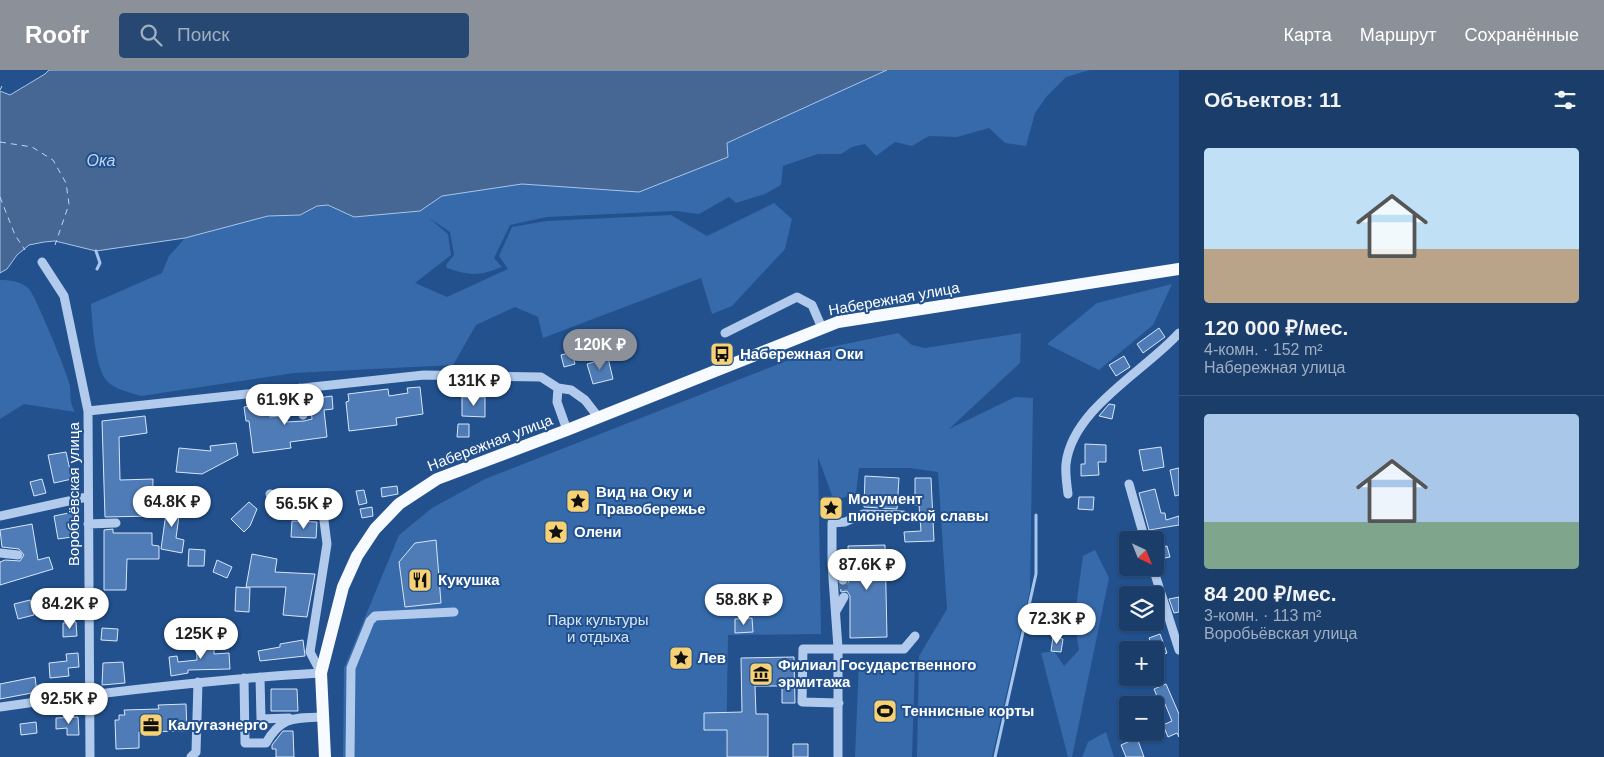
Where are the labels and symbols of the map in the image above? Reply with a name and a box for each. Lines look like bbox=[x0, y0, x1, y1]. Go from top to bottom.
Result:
water label: Ока bbox=[87, 152, 116, 169]
street label: Набережная улица bbox=[827, 279, 961, 318]
pin: 120K ₽ bbox=[559, 328, 641, 371]
bus stop icon: Набережная Оки bbox=[709, 341, 735, 367]
place label: Набережная Оки bbox=[740, 345, 863, 362]
pin: 131K ₽ bbox=[433, 364, 515, 407]
pin: 61.9K ₽ bbox=[239, 384, 331, 426]
street label: Набережная улица bbox=[425, 411, 555, 474]
street label: Воробьёвская улица bbox=[65, 421, 82, 566]
place label: Вид на Оку и Правобережье bbox=[596, 483, 706, 517]
pin: 64.8K ₽ bbox=[126, 486, 218, 528]
pin: 56.5K ₽ bbox=[258, 488, 350, 530]
place icon: Вид на Оку и Правобережье bbox=[565, 488, 591, 514]
place label: Монумент пионерской славы bbox=[848, 490, 988, 524]
place icon: Монумент пионерской славы bbox=[818, 495, 844, 521]
place icon: Олени bbox=[543, 519, 569, 545]
place label: Олени bbox=[574, 523, 621, 540]
north arrow bbox=[1119, 531, 1164, 576]
pin: 87.6K ₽ bbox=[821, 548, 913, 591]
restaurant icon: Кукушка bbox=[407, 567, 433, 593]
place label: Кукушка bbox=[438, 571, 500, 588]
pin: 58.8K ₽ bbox=[698, 584, 790, 626]
pin: 84.2K ₽ bbox=[24, 588, 116, 630]
pin: 72.3K ₽ bbox=[1011, 602, 1103, 645]
park label: Парк культуры и отдыха bbox=[548, 611, 649, 645]
pin: 125K ₽ bbox=[160, 618, 242, 660]
place icon: Лев bbox=[668, 645, 694, 671]
place label: Лев bbox=[698, 649, 726, 666]
place label: Филиал Государственного эрмитажа bbox=[778, 656, 976, 690]
museum icon: Филиал Государственного эрмитажа bbox=[748, 661, 774, 687]
pin: 92.5K ₽ bbox=[23, 682, 115, 725]
sports icon: Теннисные корты bbox=[872, 698, 898, 724]
place label: Теннисные корты bbox=[902, 702, 1034, 719]
office icon: Калугаэнерго bbox=[138, 712, 164, 738]
place label: Калугаэнерго bbox=[168, 716, 268, 733]

